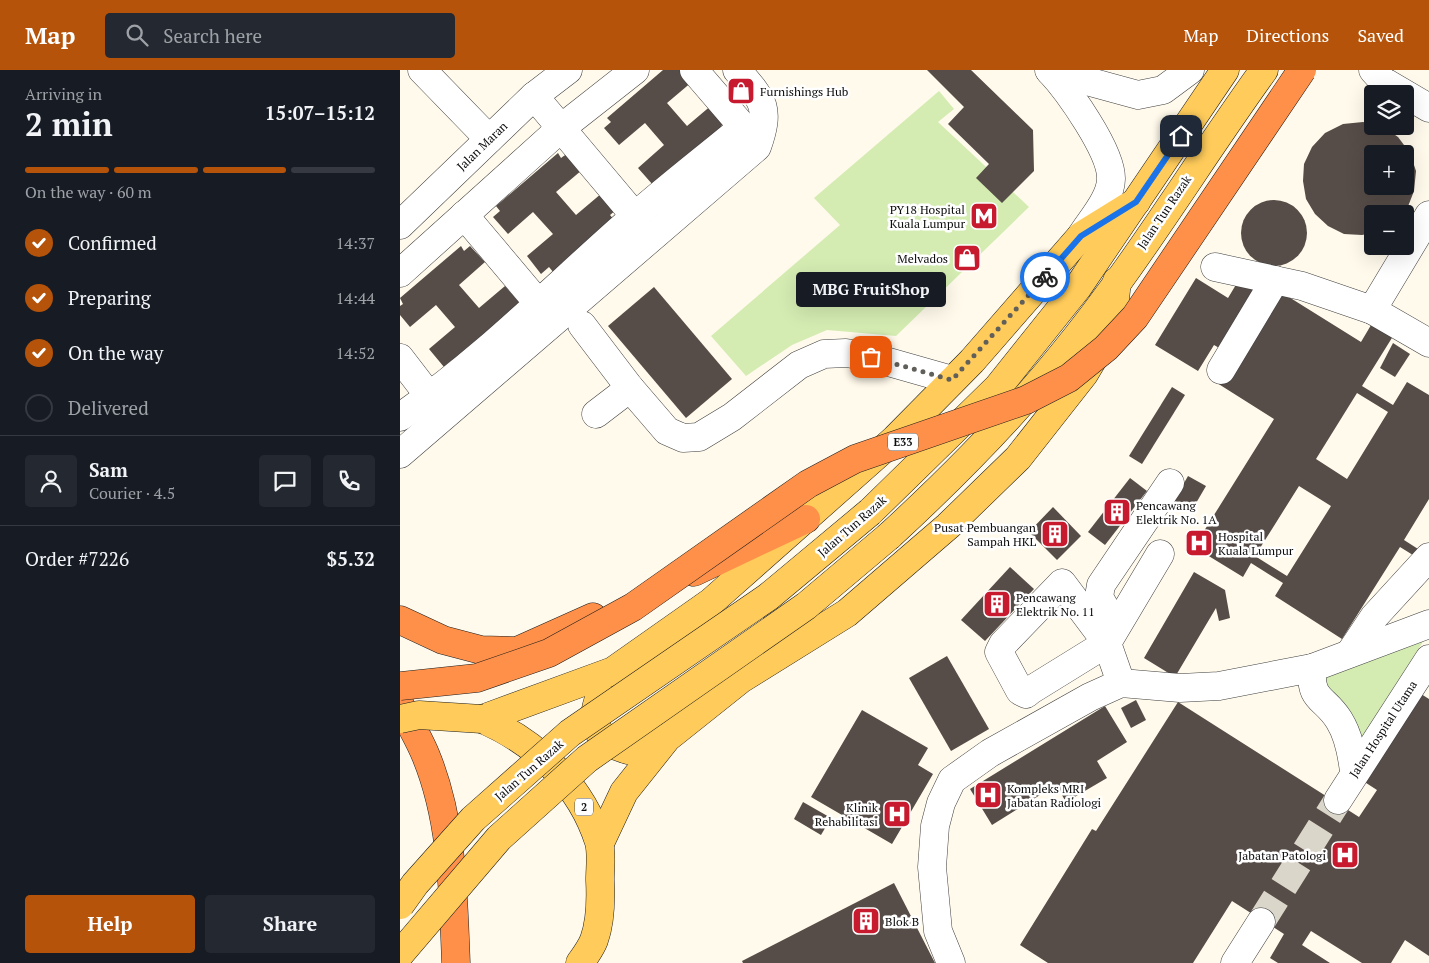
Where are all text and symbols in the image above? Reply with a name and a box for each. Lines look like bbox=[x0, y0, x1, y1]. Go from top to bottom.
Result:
search box bbox=[105, 13, 455, 58]
text: Map bbox=[25, 19, 75, 51]
icon: search bbox=[123, 21, 151, 49]
text: Search here bbox=[163, 23, 262, 48]
text: Map bbox=[1183, 23, 1218, 47]
text: Directions bbox=[1246, 23, 1329, 47]
text: Saved bbox=[1357, 23, 1404, 47]
shop icon: Furnishings Hub bbox=[726, 76, 756, 106]
text: Arriving in bbox=[25, 83, 102, 105]
place label: Furnishings Hub bbox=[760, 84, 849, 99]
map controls bbox=[1364, 85, 1414, 255]
button: layers bbox=[1364, 85, 1414, 135]
text: 15:07–15:12 bbox=[265, 100, 375, 125]
text: 2 min bbox=[25, 103, 113, 145]
pin bbox=[1160, 115, 1202, 157]
street label: Jalan Maran bbox=[454, 118, 510, 174]
icon: home bbox=[1167, 122, 1195, 150]
button: + bbox=[1364, 145, 1414, 195]
street label: Jalan Tun Razak bbox=[1134, 172, 1195, 252]
text: On the way · 60 m bbox=[25, 181, 152, 203]
metro station icon: PY18 Hospital Kuala Lumpur bbox=[969, 201, 999, 231]
place label: PY18 Hospital Kuala Lumpur bbox=[890, 202, 965, 231]
button: − bbox=[1364, 205, 1414, 255]
icon: check bbox=[25, 229, 53, 257]
text: Confirmed bbox=[68, 230, 157, 255]
text: 14:37 bbox=[336, 232, 375, 254]
shop icon: Melvados bbox=[952, 243, 982, 273]
place label: Melvados bbox=[897, 251, 948, 266]
courier bbox=[1020, 252, 1070, 302]
icon: bike bbox=[1031, 263, 1059, 291]
callout: MBG FruitShop bbox=[796, 272, 946, 307]
text: MBG FruitShop bbox=[812, 278, 930, 300]
icon: check bbox=[25, 284, 53, 312]
text: Preparing bbox=[68, 285, 151, 310]
text: 14:44 bbox=[336, 287, 375, 309]
pin bbox=[850, 336, 892, 378]
icon: check bbox=[25, 339, 53, 367]
text: On the way bbox=[68, 340, 163, 365]
text: 14:52 bbox=[336, 342, 375, 364]
icon: bag bbox=[857, 343, 885, 371]
text: Delivered bbox=[68, 395, 149, 420]
road number: E33 bbox=[888, 434, 918, 451]
button: person bbox=[25, 455, 77, 507]
button: chat bbox=[259, 455, 311, 507]
button: phone bbox=[323, 455, 375, 507]
text: Sam bbox=[89, 457, 128, 482]
text: Courier · 4.5 bbox=[89, 482, 175, 504]
street label: Jalan Tun Razak bbox=[815, 492, 890, 560]
building icon: Pencawang Elektrik No. 1A bbox=[1102, 497, 1132, 527]
place label: Pencawang Elektrik No. 1A bbox=[1136, 498, 1217, 527]
building icon: Pusat Pembuangan Sampah HKL bbox=[1040, 519, 1070, 549]
place label: Pusat Pembuangan Sampah HKL bbox=[934, 520, 1036, 549]
hospital icon: Hospital Kuala Lumpur bbox=[1184, 528, 1214, 558]
place label: Hospital Kuala Lumpur bbox=[1218, 529, 1294, 558]
text: Order #7226 bbox=[25, 546, 129, 571]
text: $5.32 bbox=[326, 546, 375, 571]
building icon: Pencawang Elektrik No. 11 bbox=[982, 589, 1012, 619]
place label: Pencawang Elektrik No. 11 bbox=[1016, 590, 1095, 619]
street label: Jalan Hospital Utama bbox=[1346, 678, 1420, 780]
street label: Jalan Tun Razak bbox=[492, 736, 567, 804]
hospital icon: Kompleks MRI Jabatan Radiologi bbox=[973, 780, 1003, 810]
place label: Kompleks MRI Jabatan Radiologi bbox=[1007, 781, 1101, 810]
road number: 2 bbox=[575, 799, 593, 816]
hospital icon: Klinik Rehabilitasi bbox=[882, 799, 912, 829]
place label: Klinik Rehabilitasi bbox=[815, 800, 879, 829]
hospital icon: Jabatan Patologi bbox=[1330, 840, 1360, 870]
place label: Jabatan Patologi bbox=[1238, 848, 1326, 863]
button: Help bbox=[25, 895, 195, 953]
button: Share bbox=[205, 895, 375, 953]
building icon: Blok B bbox=[851, 906, 881, 936]
place label: Blok B bbox=[885, 914, 919, 929]

